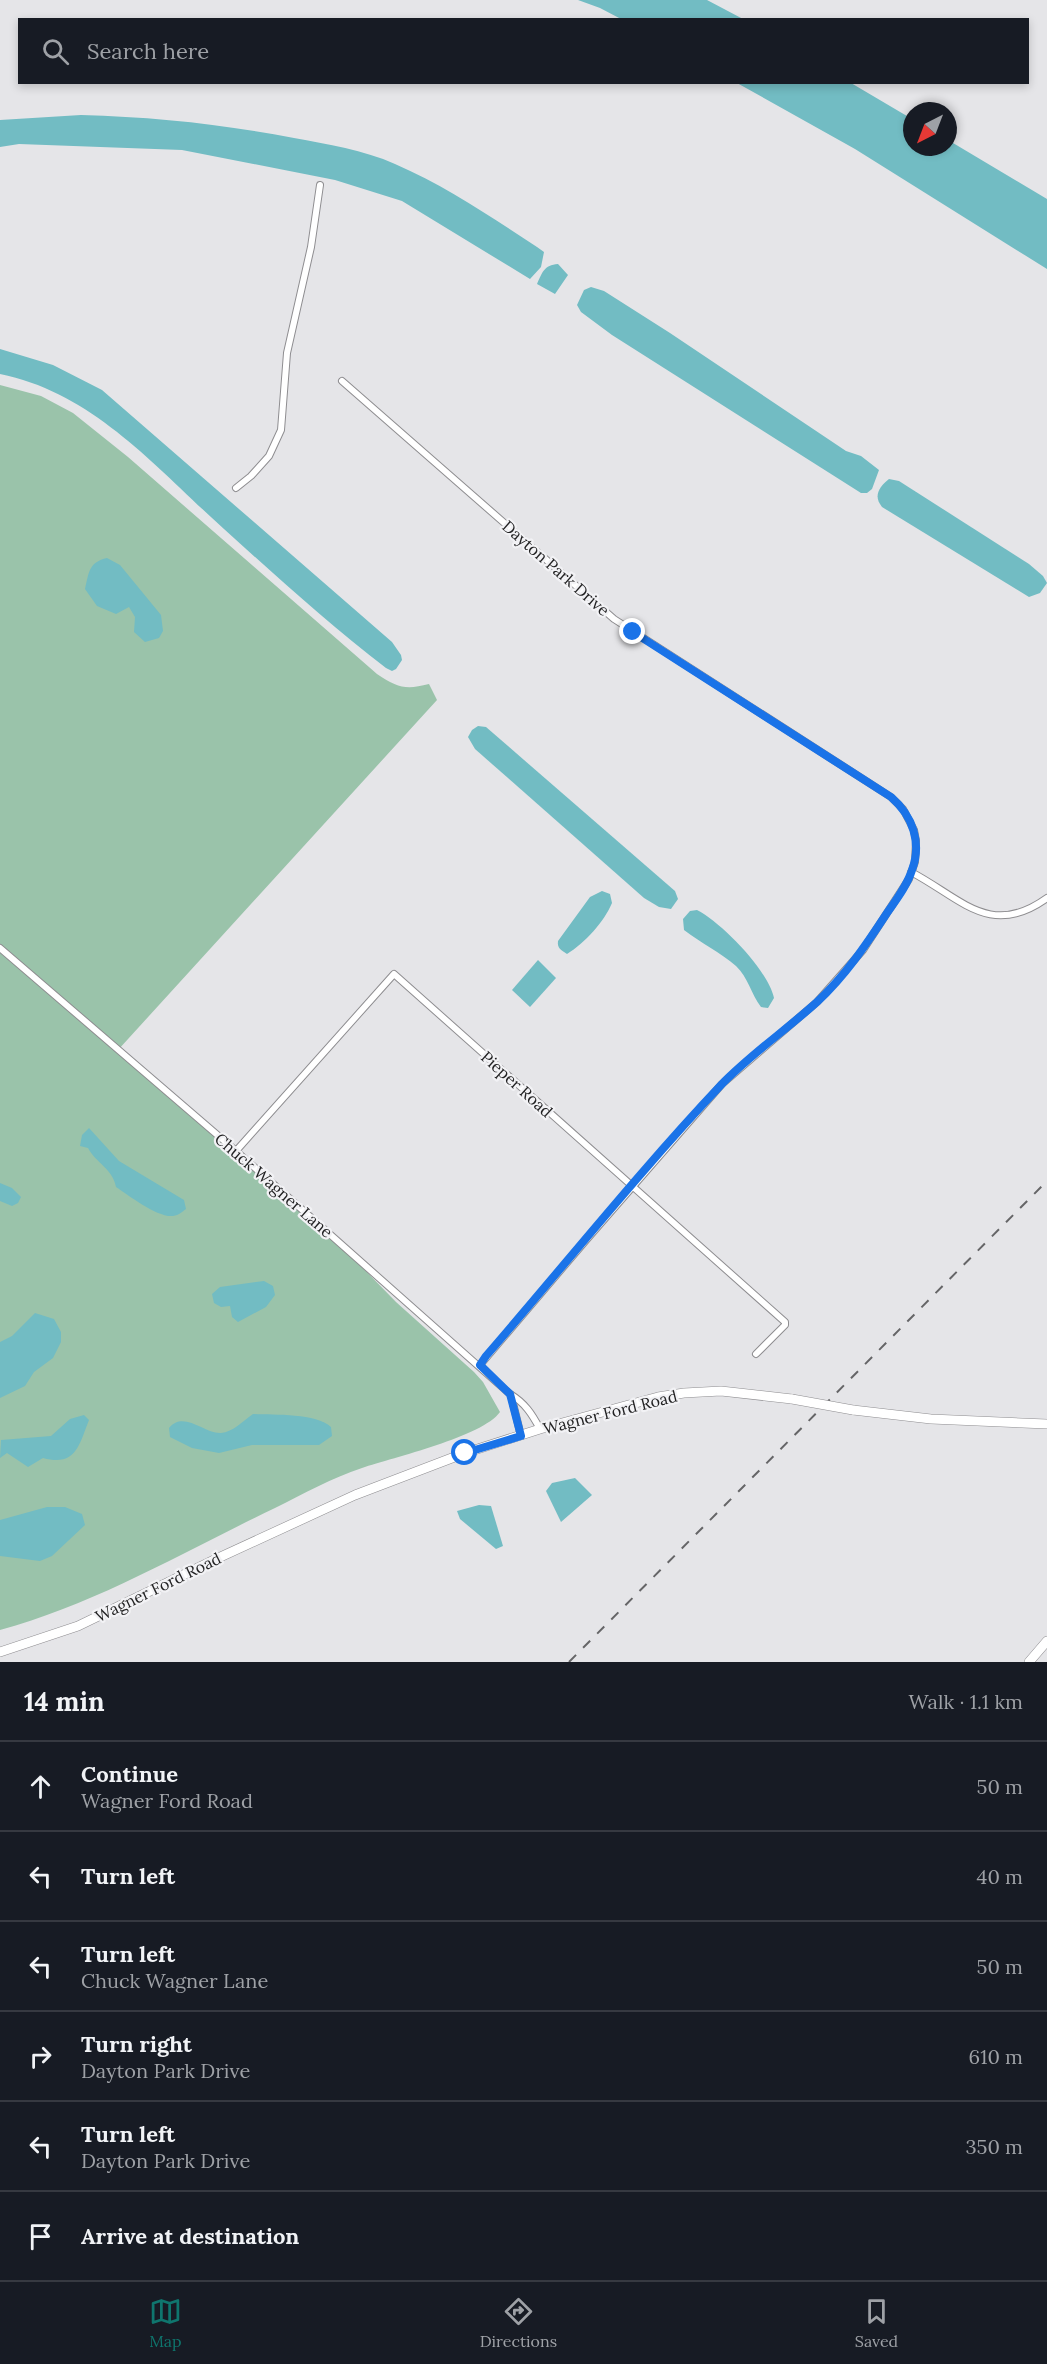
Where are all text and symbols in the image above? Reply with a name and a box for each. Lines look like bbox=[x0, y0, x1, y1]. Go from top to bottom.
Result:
search box bbox=[18, 18, 1029, 84]
icon: search bbox=[39, 35, 72, 68]
text: Search here bbox=[87, 37, 209, 65]
north arrow bbox=[903, 102, 957, 156]
street label: Dayton Park Drive bbox=[498, 516, 614, 620]
route end bbox=[619, 618, 645, 644]
street label: Pieper Road bbox=[477, 1047, 557, 1122]
street label: Chuck Wagner Lane bbox=[211, 1128, 337, 1242]
street label: Wagner Ford Road bbox=[541, 1386, 680, 1438]
route start bbox=[451, 1439, 477, 1465]
street label: Wagner Ford Road bbox=[92, 1548, 225, 1626]
text: 14 min bbox=[24, 1685, 105, 1718]
text: Walk · 1.1 km bbox=[909, 1689, 1023, 1714]
text: Continue bbox=[81, 1760, 178, 1788]
icon: ahead bbox=[24, 1770, 57, 1803]
text: 50 m bbox=[977, 1774, 1023, 1799]
text: Wagner Ford Road bbox=[81, 1788, 253, 1813]
icon: left bbox=[24, 1860, 57, 1893]
text: Turn left bbox=[81, 1862, 175, 1890]
text: 40 m bbox=[977, 1864, 1023, 1889]
text: Turn left bbox=[81, 1940, 175, 1968]
icon: left bbox=[24, 1950, 57, 1983]
text: 50 m bbox=[977, 1954, 1023, 1979]
text: Chuck Wagner Lane bbox=[81, 1968, 268, 1993]
text: Turn right bbox=[81, 2030, 192, 2058]
icon: right bbox=[24, 2040, 57, 2073]
text: 610 m bbox=[969, 2044, 1023, 2069]
text: Dayton Park Drive bbox=[81, 2058, 250, 2083]
text: Turn left bbox=[81, 2120, 175, 2148]
icon: left bbox=[24, 2130, 57, 2163]
text: 350 m bbox=[965, 2134, 1023, 2159]
text: Dayton Park Drive bbox=[81, 2148, 250, 2173]
icon: arrive bbox=[24, 2220, 57, 2253]
text: Arrive at destination bbox=[81, 2222, 299, 2250]
tab: Map bbox=[149, 2295, 182, 2351]
tab: Directions bbox=[480, 2295, 557, 2351]
tab: Saved bbox=[855, 2295, 898, 2351]

